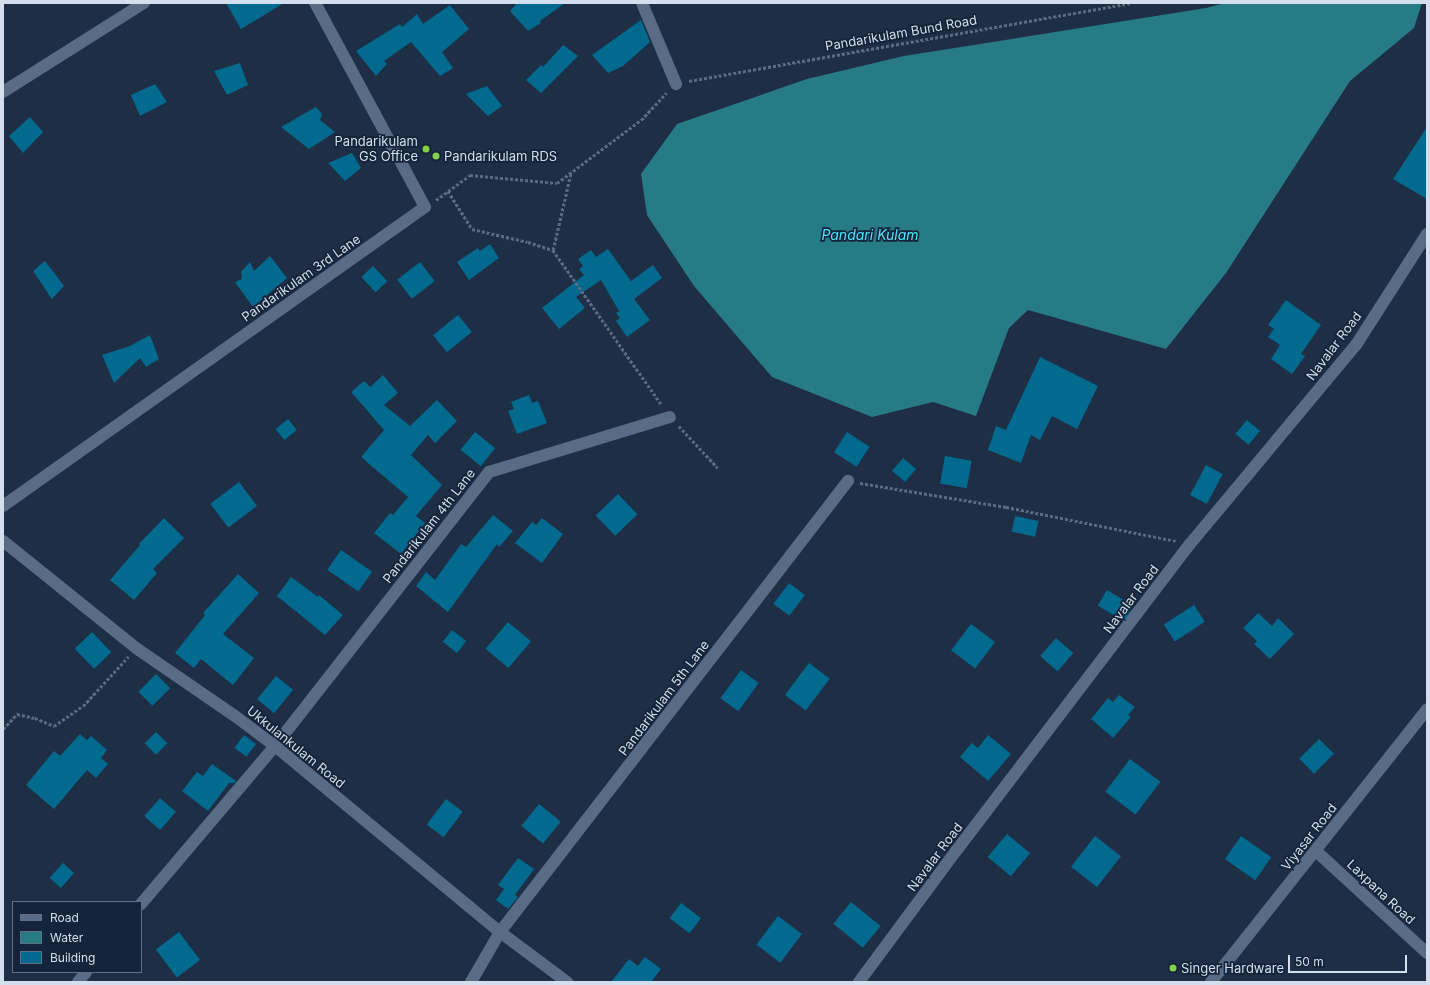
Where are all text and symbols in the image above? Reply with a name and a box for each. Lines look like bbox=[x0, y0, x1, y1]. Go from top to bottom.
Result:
street label: Pandarikulam Bund Road bbox=[824, 12, 978, 54]
place label: Pandarikulam GS Office bbox=[335, 134, 418, 165]
marker: Pandarikulam GS Office bbox=[421, 144, 431, 154]
place label: Pandarikulam RDS bbox=[444, 148, 557, 164]
marker: Pandarikulam RDS bbox=[431, 151, 441, 161]
water label: Pandari Kulam bbox=[821, 227, 919, 243]
street label: Pandarikulam 3rd Lane bbox=[239, 231, 363, 325]
street label: Navalar Road bbox=[1303, 309, 1365, 383]
street label: Pandarikulam 4th Lane bbox=[379, 466, 479, 586]
street label: Navalar Road bbox=[1100, 562, 1162, 636]
street label: Pandarikulam 5th Lane bbox=[615, 637, 713, 759]
street label: Ukkulankulam Road bbox=[244, 703, 348, 791]
street label: Viyasar Road bbox=[1278, 800, 1340, 874]
street label: Navalar Road bbox=[904, 820, 966, 894]
street label: Laxpana Road bbox=[1344, 857, 1418, 927]
legend bbox=[12, 901, 142, 973]
text: Road bbox=[50, 910, 79, 925]
text: Water bbox=[50, 930, 83, 945]
scale bar bbox=[1290, 947, 1409, 973]
text: Building bbox=[50, 950, 95, 965]
text: 50 m bbox=[1295, 954, 1324, 969]
place label: Singer Hardware bbox=[1181, 960, 1284, 976]
marker: Singer Hardware bbox=[1168, 963, 1178, 973]

